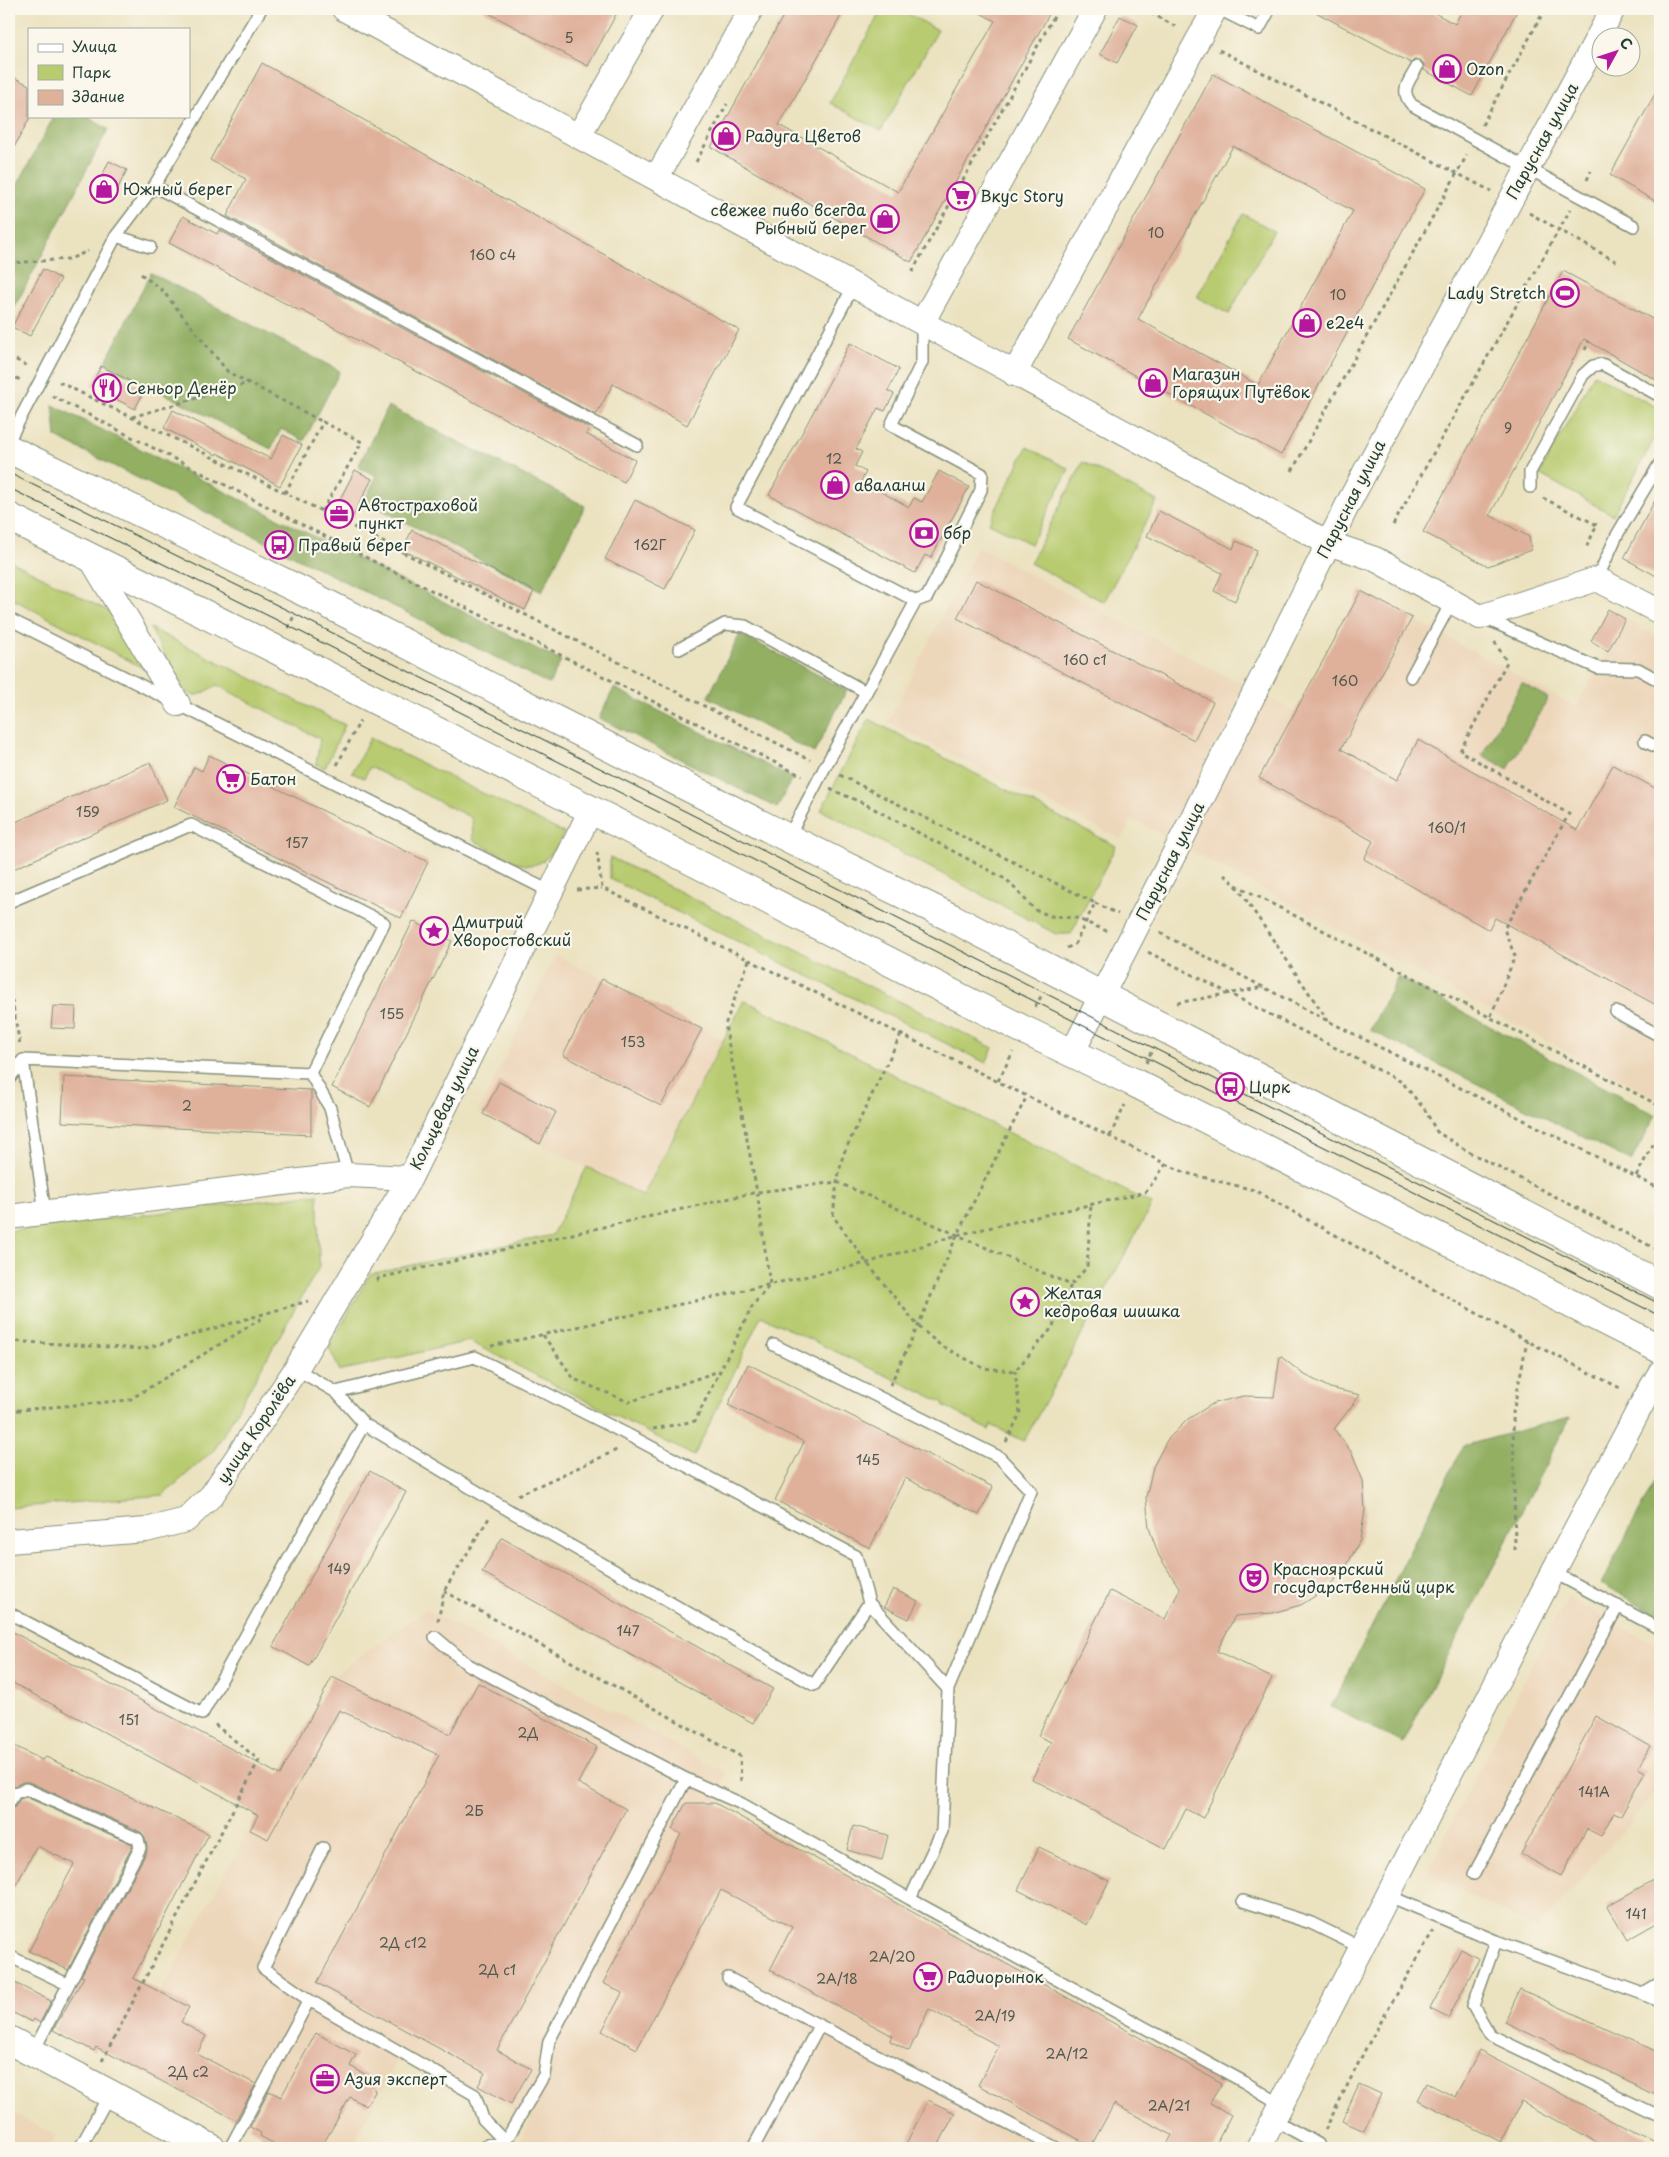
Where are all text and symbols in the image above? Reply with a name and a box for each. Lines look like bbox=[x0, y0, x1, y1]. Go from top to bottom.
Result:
house number: 5 bbox=[564, 27, 574, 48]
legend bbox=[28, 28, 190, 118]
north arrow bbox=[1592, 28, 1642, 78]
text: С bbox=[1615, 33, 1638, 54]
text: Улица bbox=[72, 34, 117, 57]
shop icon: Ozon bbox=[1432, 54, 1462, 84]
place label: Ozon bbox=[1466, 56, 1504, 80]
text: Парк bbox=[72, 60, 111, 83]
street label: Парусная улица bbox=[1499, 78, 1583, 203]
text: Здание bbox=[72, 84, 125, 107]
shop icon: Радуга Цветов bbox=[711, 121, 741, 151]
place label: Радуга Цветов bbox=[745, 123, 861, 147]
shop icon: Южный берег bbox=[89, 174, 119, 204]
place label: Южный берег bbox=[123, 176, 233, 200]
supermarket icon: Вкус Story bbox=[946, 181, 976, 211]
place label: Вкус Story bbox=[980, 183, 1064, 207]
place label: свежее пиво всегда Рыбный берег bbox=[711, 197, 867, 239]
shop icon: свежее пиво всегда Рыбный берег bbox=[870, 204, 900, 234]
house number: 10 bbox=[1148, 222, 1164, 243]
house number: 160 с4 bbox=[470, 244, 516, 265]
sports icon: Lady Stretch bbox=[1550, 278, 1580, 308]
place label: Lady Stretch bbox=[1447, 280, 1546, 304]
house number: 10 bbox=[1330, 284, 1346, 305]
shop icon: е2е4 bbox=[1292, 308, 1322, 338]
place label: е2е4 bbox=[1326, 310, 1365, 334]
place label: Магазин Горящих Путёвок bbox=[1172, 361, 1311, 403]
shop icon: Магазин Горящих Путёвок bbox=[1138, 368, 1168, 398]
restaurant icon: Сеньор Денёр bbox=[92, 373, 122, 403]
place label: Сеньор Денёр bbox=[126, 375, 237, 399]
house number: 9 bbox=[1504, 417, 1512, 438]
street label: Парусная улица bbox=[1310, 435, 1390, 562]
house number: 12 bbox=[826, 448, 842, 469]
shop icon: аваланш bbox=[820, 470, 850, 500]
place label: аваланш bbox=[854, 472, 926, 496]
place label: Автостраховой пункт bbox=[358, 492, 478, 534]
office icon: Автостраховой пункт bbox=[324, 499, 354, 529]
bank icon: ббр bbox=[909, 518, 939, 548]
place label: ббр bbox=[943, 520, 971, 544]
bus stop icon: Правый берег bbox=[264, 530, 294, 560]
place label: Правый берег bbox=[298, 532, 411, 556]
house number: 162Г bbox=[634, 534, 667, 555]
house number: 160 с1 bbox=[1063, 649, 1107, 670]
house number: 160 bbox=[1332, 670, 1358, 691]
supermarket icon: Батон bbox=[216, 764, 246, 794]
place label: Батон bbox=[250, 766, 296, 790]
street label: Парусная улица bbox=[1129, 797, 1209, 924]
house number: 159 bbox=[76, 801, 100, 822]
house number: 160/1 bbox=[1428, 817, 1466, 838]
house number: 157 bbox=[286, 832, 309, 853]
place label: Дмитрий Хворостовский bbox=[452, 909, 571, 951]
place icon: Дмитрий Хворостовский bbox=[419, 916, 449, 946]
house number: 155 bbox=[380, 1003, 404, 1024]
house number: 153 bbox=[621, 1031, 645, 1052]
street label: Кольцевая улица bbox=[403, 1041, 484, 1174]
bus stop icon: Цирк bbox=[1215, 1072, 1245, 1102]
place label: Цирк bbox=[1249, 1074, 1291, 1098]
house number: 2 bbox=[182, 1095, 192, 1116]
place label: Желтая кедровая шишка bbox=[1044, 1280, 1180, 1322]
place icon: Желтая кедровая шишка bbox=[1010, 1287, 1040, 1317]
street label: улица Королёва bbox=[210, 1369, 300, 1487]
house number: 145 bbox=[856, 1449, 880, 1470]
place label: Красноярский государственный цирк bbox=[1273, 1556, 1455, 1598]
house number: 149 bbox=[327, 1558, 351, 1579]
theatre icon: Красноярский государственный цирк bbox=[1239, 1563, 1269, 1593]
house number: 147 bbox=[616, 1620, 640, 1641]
house number: 151 bbox=[119, 1709, 139, 1730]
house number: 2Д bbox=[518, 1722, 538, 1743]
house number: 141А bbox=[1578, 1781, 1610, 1802]
house number: 2Б bbox=[464, 1800, 484, 1821]
house number: 141 bbox=[1626, 1903, 1646, 1924]
house number: 2Д с12 bbox=[379, 1932, 427, 1953]
house number: 2А/20 bbox=[869, 1946, 915, 1967]
house number: 2Д с1 bbox=[478, 1959, 516, 1980]
supermarket icon: Радиорынок bbox=[913, 1962, 943, 1992]
place label: Радиорынок bbox=[947, 1964, 1044, 1988]
house number: 2А/18 bbox=[816, 1968, 858, 1989]
house number: 2А/19 bbox=[974, 2005, 1016, 2026]
house number: 2А/12 bbox=[1046, 2043, 1088, 2064]
house number: 2Д с2 bbox=[167, 2061, 209, 2082]
office icon: Азия эксперт bbox=[310, 2064, 340, 2094]
place label: Азия эксперт bbox=[344, 2066, 447, 2090]
house number: 2А/21 bbox=[1148, 2095, 1190, 2116]

